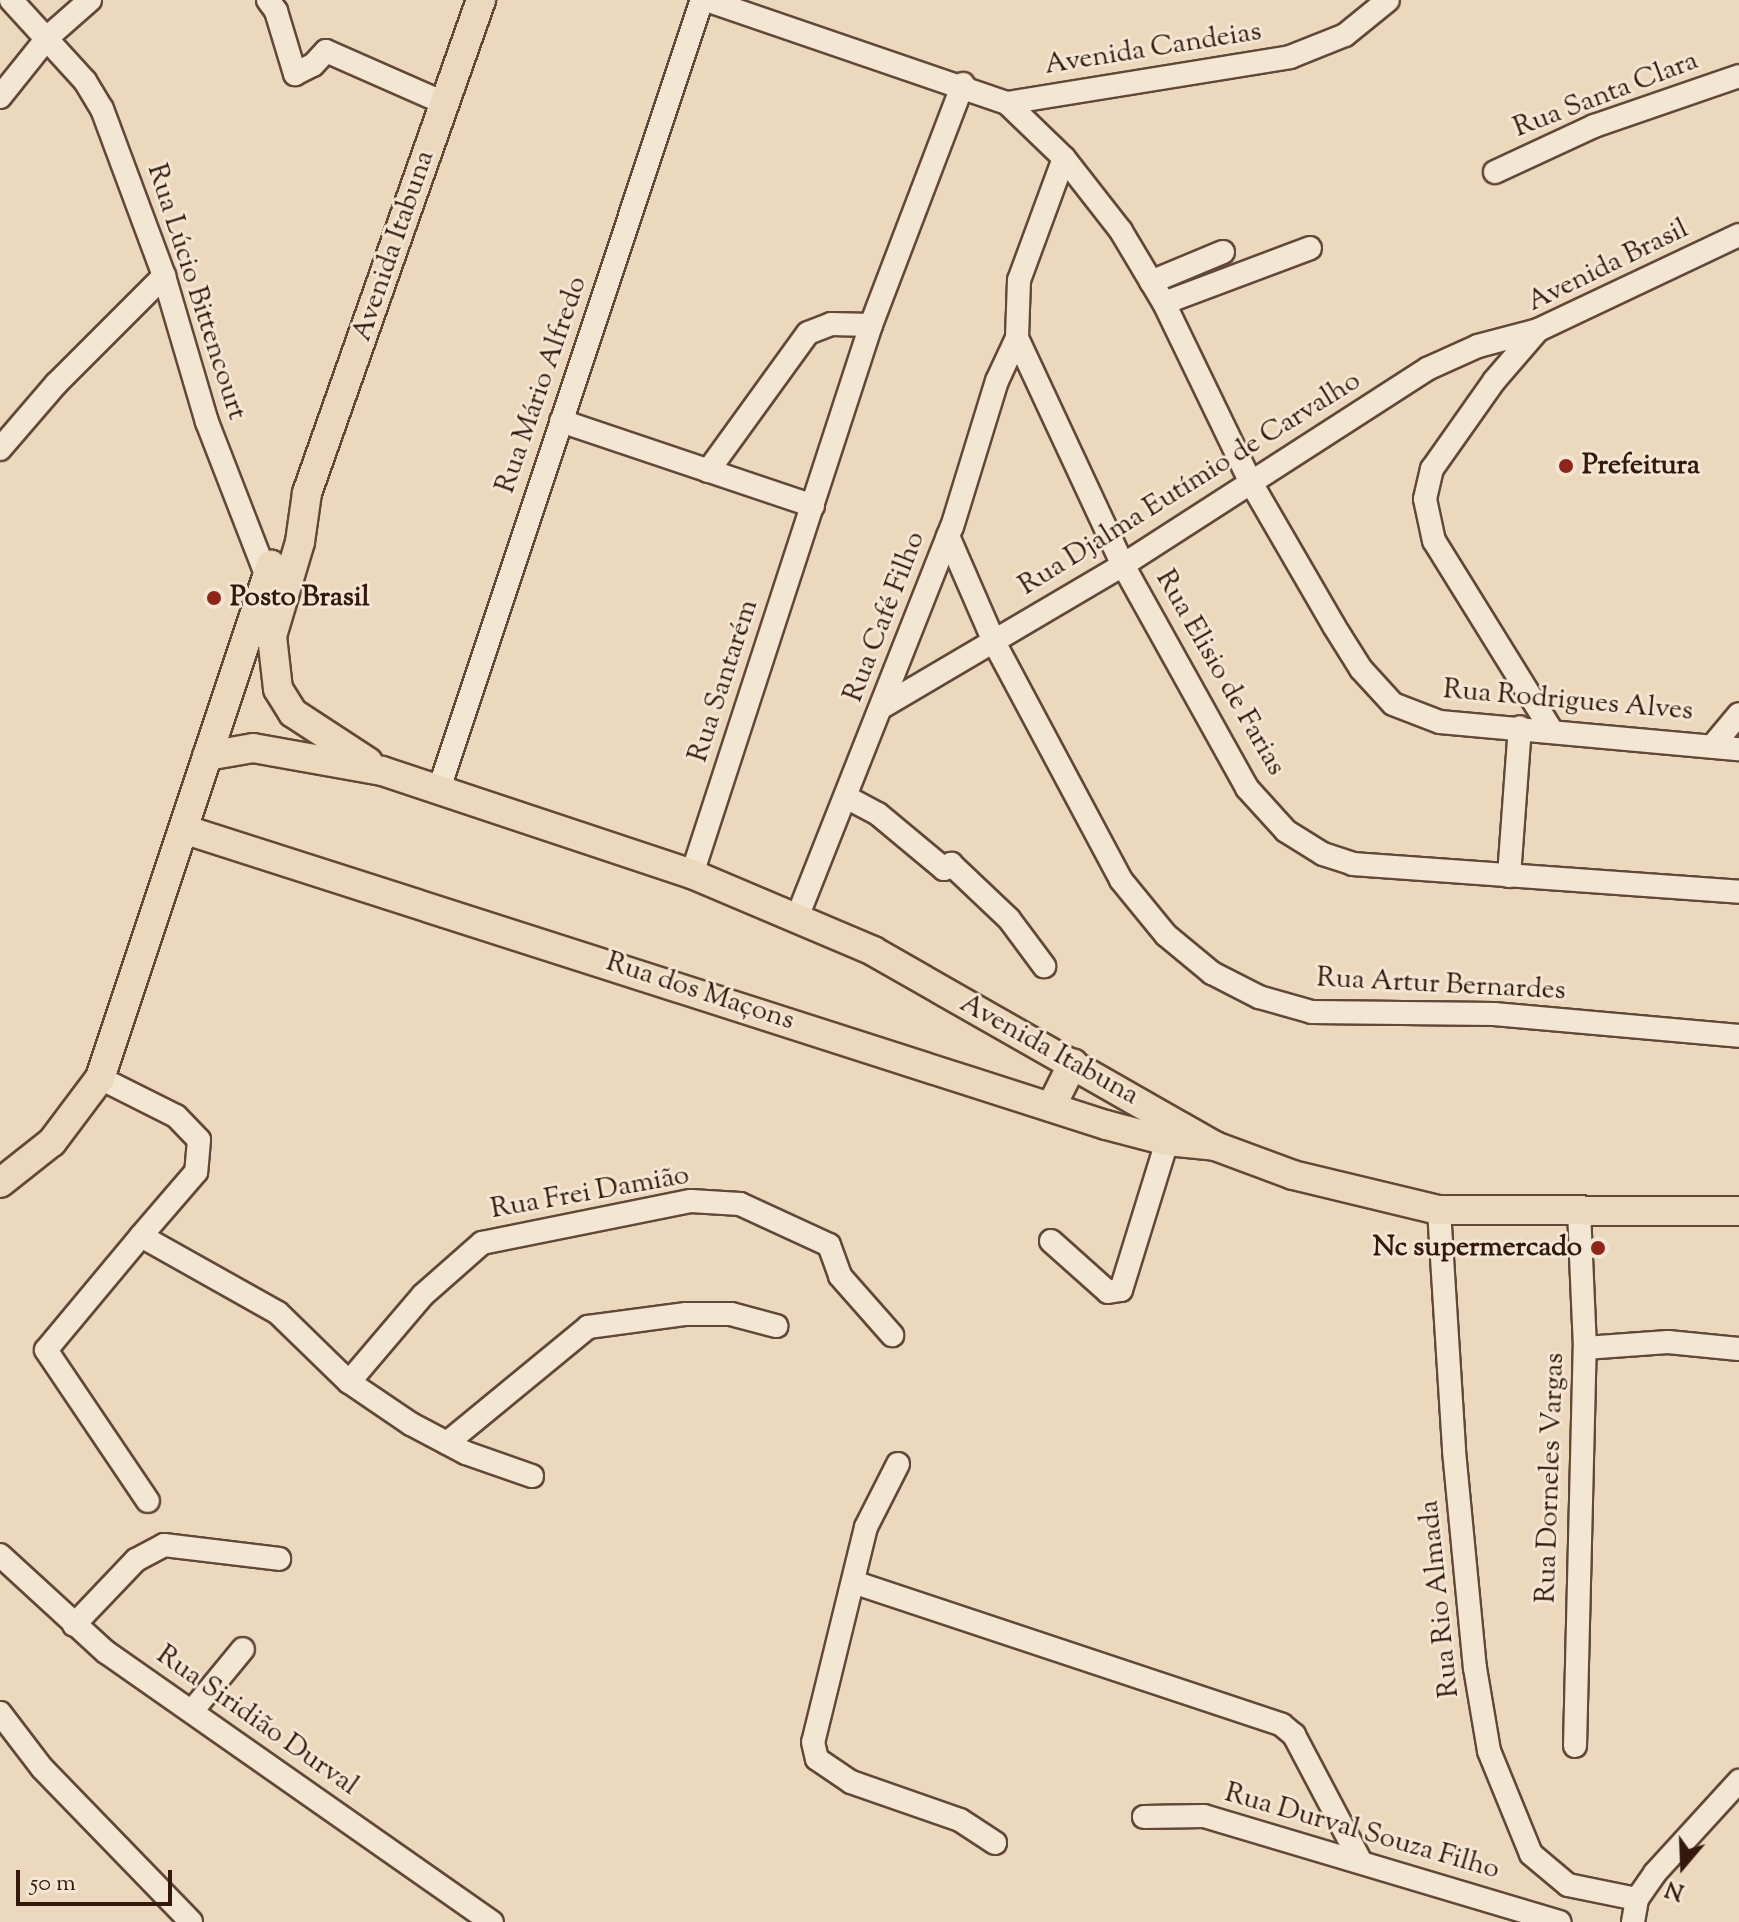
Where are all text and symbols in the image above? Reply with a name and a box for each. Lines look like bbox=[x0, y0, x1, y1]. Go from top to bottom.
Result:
street label: Avenida Candeias bbox=[1042, 15, 1264, 83]
street label: Rua Santa Clara bbox=[1509, 44, 1703, 146]
street label: Avenida Itabuna bbox=[346, 146, 442, 346]
street label: Rua Lúcio Bittencourt bbox=[139, 160, 253, 424]
street label: Avenida Brasil bbox=[1522, 213, 1694, 319]
street label: Rua Mário Alfredo bbox=[489, 272, 595, 498]
street label: Rua Djalma Eutímio de Carvalho bbox=[1013, 365, 1367, 603]
place label: Prefeitura bbox=[1582, 449, 1700, 483]
marker: Prefeitura bbox=[1557, 457, 1575, 475]
street label: Rua Café Filho bbox=[837, 527, 933, 707]
street label: Rua Elisio de Farias bbox=[1148, 564, 1292, 782]
place label: Posto Brasil bbox=[230, 581, 370, 615]
marker: Posto Brasil bbox=[205, 589, 223, 607]
street label: Rua Santarém bbox=[682, 595, 766, 767]
street label: Rua Rodrigues Alves bbox=[1442, 673, 1694, 729]
street label: Rua dos Maçons bbox=[602, 946, 798, 1038]
street label: Rua Artur Bernardes bbox=[1316, 962, 1566, 1008]
street label: Avenida Itabuna bbox=[954, 987, 1144, 1113]
street label: Rua Frei Damião bbox=[488, 1159, 692, 1227]
place label: Nc supermercado bbox=[1373, 1231, 1582, 1265]
marker: Nc supermercado bbox=[1589, 1239, 1607, 1257]
street label: Rua Dorneles Vargas bbox=[1530, 1352, 1572, 1604]
street label: Rua Rio Almada bbox=[1413, 1499, 1467, 1699]
street label: Rua Siridião Durval bbox=[150, 1639, 364, 1803]
street label: Rua Durval Souza Filho bbox=[1221, 1777, 1503, 1887]
north arrow bbox=[1643, 1826, 1723, 1906]
scale bar bbox=[20, 1854, 176, 1904]
text: 50 m bbox=[30, 1867, 76, 1901]
text: N bbox=[1662, 1871, 1689, 1907]

